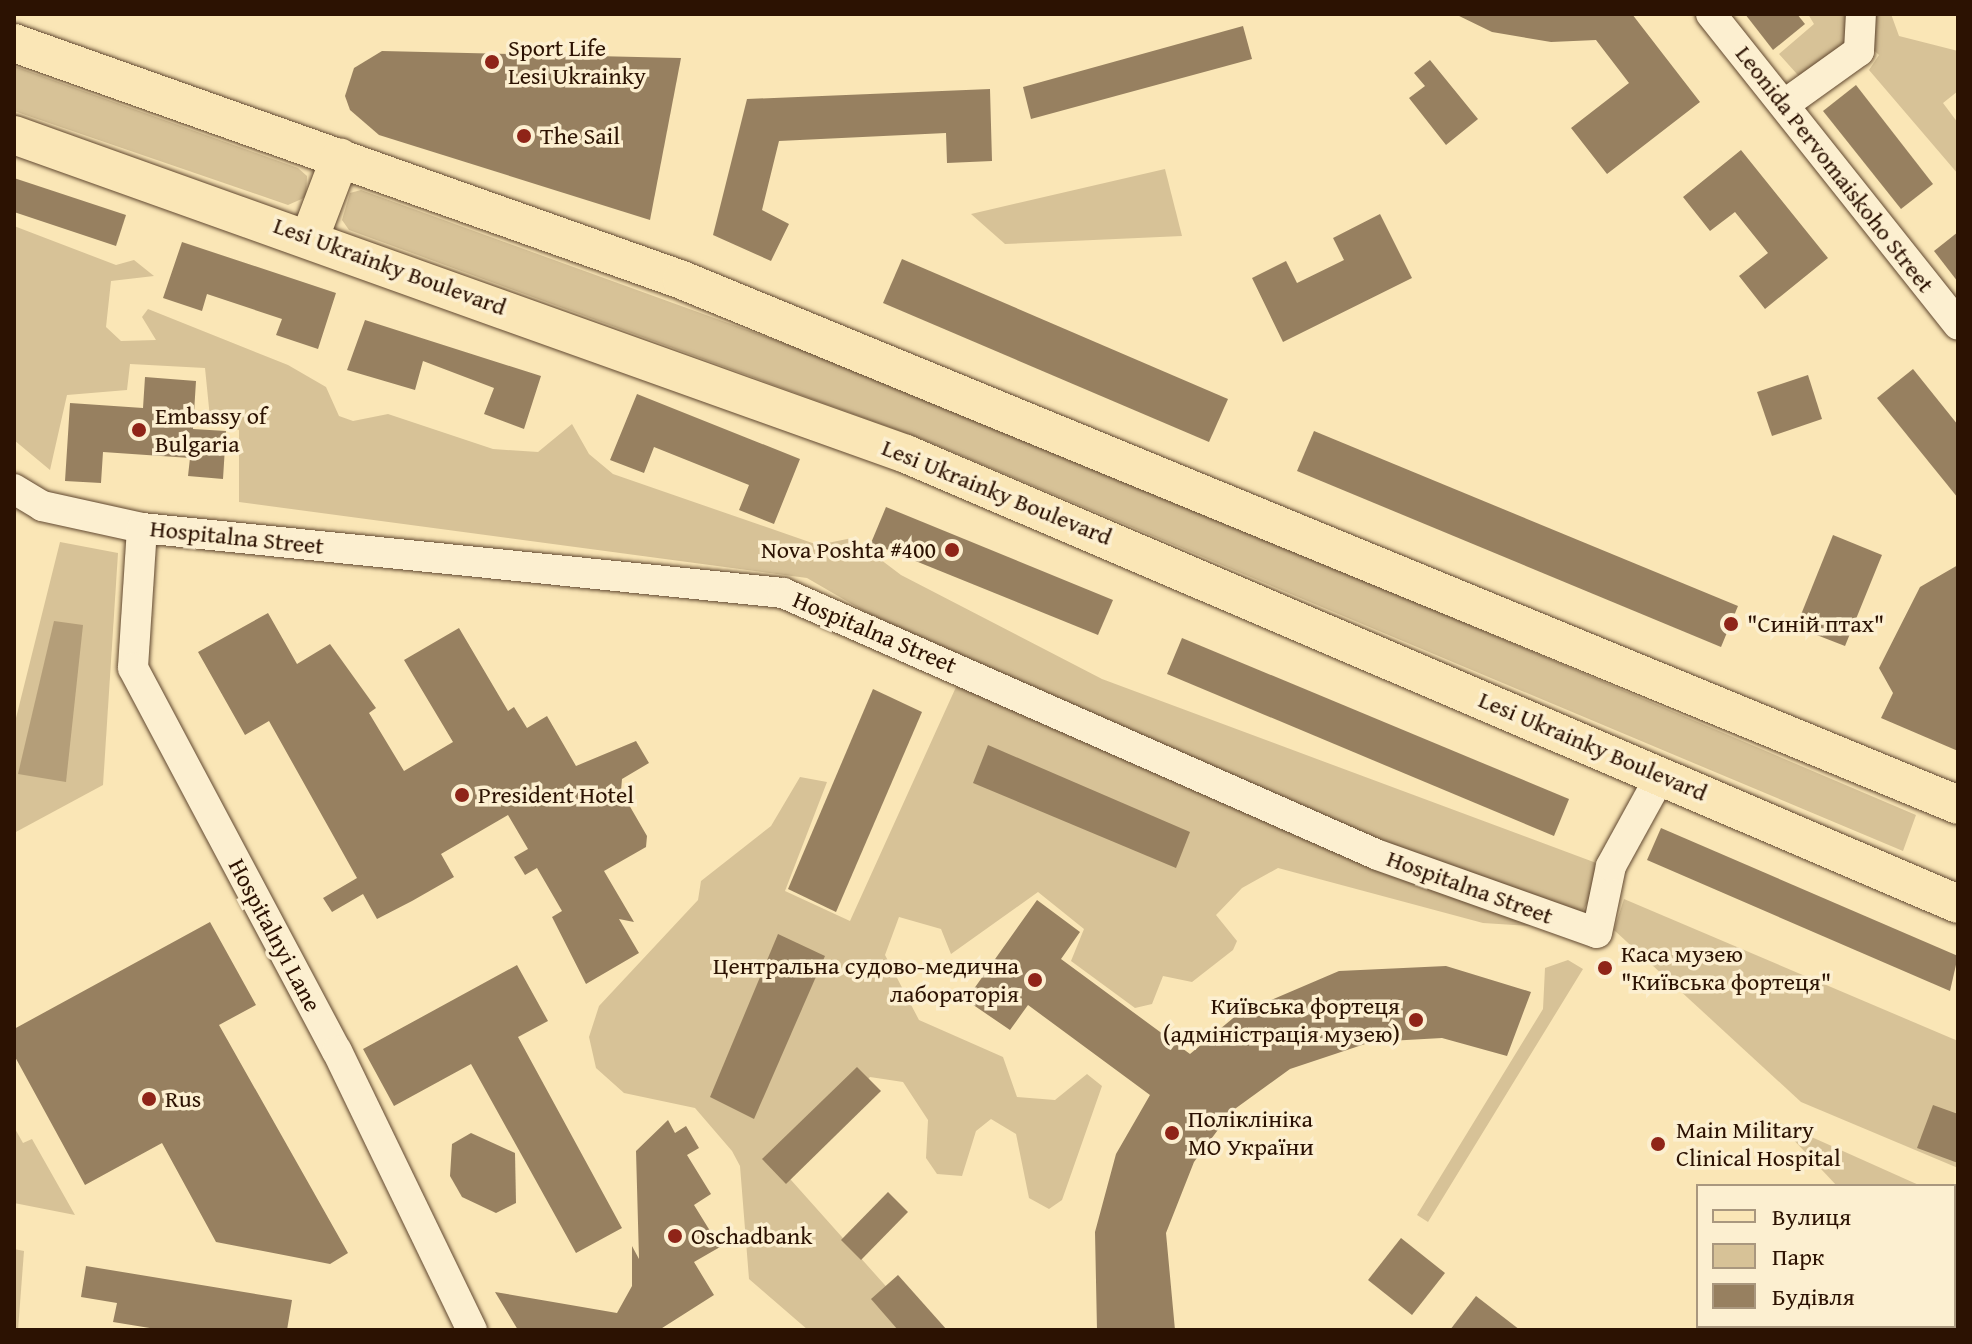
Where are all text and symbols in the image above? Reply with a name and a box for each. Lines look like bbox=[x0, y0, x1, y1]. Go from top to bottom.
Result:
place label: Sport Life Lesi Ukrainky bbox=[508, 34, 646, 90]
street label: Leonida Pervomaiskoho Street bbox=[1730, 40, 1940, 298]
marker: Sport Life Lesi Ukrainky bbox=[483, 53, 501, 71]
place label: The Sail bbox=[540, 122, 620, 150]
marker: The Sail bbox=[515, 127, 533, 145]
street label: Lesi Ukrainky Boulevard bbox=[270, 211, 510, 321]
place label: Embassy of Bulgaria bbox=[155, 402, 267, 458]
marker: Embassy of Bulgaria bbox=[130, 421, 148, 439]
street label: Lesi Ukrainky Boulevard bbox=[878, 433, 1116, 551]
street label: Hospitalna Street bbox=[149, 514, 325, 560]
place label: Nova Poshta #400 bbox=[761, 536, 936, 564]
marker: Nova Poshta #400 bbox=[943, 541, 961, 559]
street label: Hospitalna Street bbox=[789, 585, 961, 679]
place label: "Синій птах" bbox=[1747, 610, 1884, 638]
marker: "Синій птах" bbox=[1722, 615, 1740, 633]
street label: Lesi Ukrainky Boulevard bbox=[1474, 685, 1712, 807]
place label: President Hotel bbox=[478, 781, 634, 809]
marker: President Hotel bbox=[453, 786, 471, 804]
street label: Hospitalna Street bbox=[1383, 844, 1557, 930]
street label: Hospitalnyi Lane bbox=[223, 854, 327, 1016]
place label: Каса музею "Київська фортеця" bbox=[1621, 940, 1831, 996]
place label: Центральна судово-медична лабораторія bbox=[713, 952, 1019, 1008]
marker: Каса музею "Київська фортеця" bbox=[1596, 959, 1614, 977]
marker: Центральна судово-медична лабораторія bbox=[1026, 971, 1044, 989]
place label: Київська фортеця (адміністрація музею) bbox=[1163, 992, 1400, 1048]
marker: Київська фортеця (адміністрація музею) bbox=[1407, 1011, 1425, 1029]
place label: Rus bbox=[165, 1085, 201, 1113]
marker: Rus bbox=[140, 1090, 158, 1108]
place label: Поліклініка МО України bbox=[1188, 1105, 1314, 1161]
place label: Main Military Clinical Hospital bbox=[1676, 1116, 1841, 1172]
marker: Поліклініка МО України bbox=[1163, 1124, 1181, 1142]
marker: Main Military Clinical Hospital bbox=[1647, 1133, 1669, 1155]
legend bbox=[1696, 1184, 1956, 1328]
text: Вулиця bbox=[1772, 1199, 1851, 1234]
place label: Oschadbank bbox=[691, 1222, 812, 1250]
marker: Oschadbank bbox=[666, 1227, 684, 1245]
text: Парк bbox=[1772, 1239, 1824, 1274]
text: Будівля bbox=[1772, 1279, 1855, 1314]

